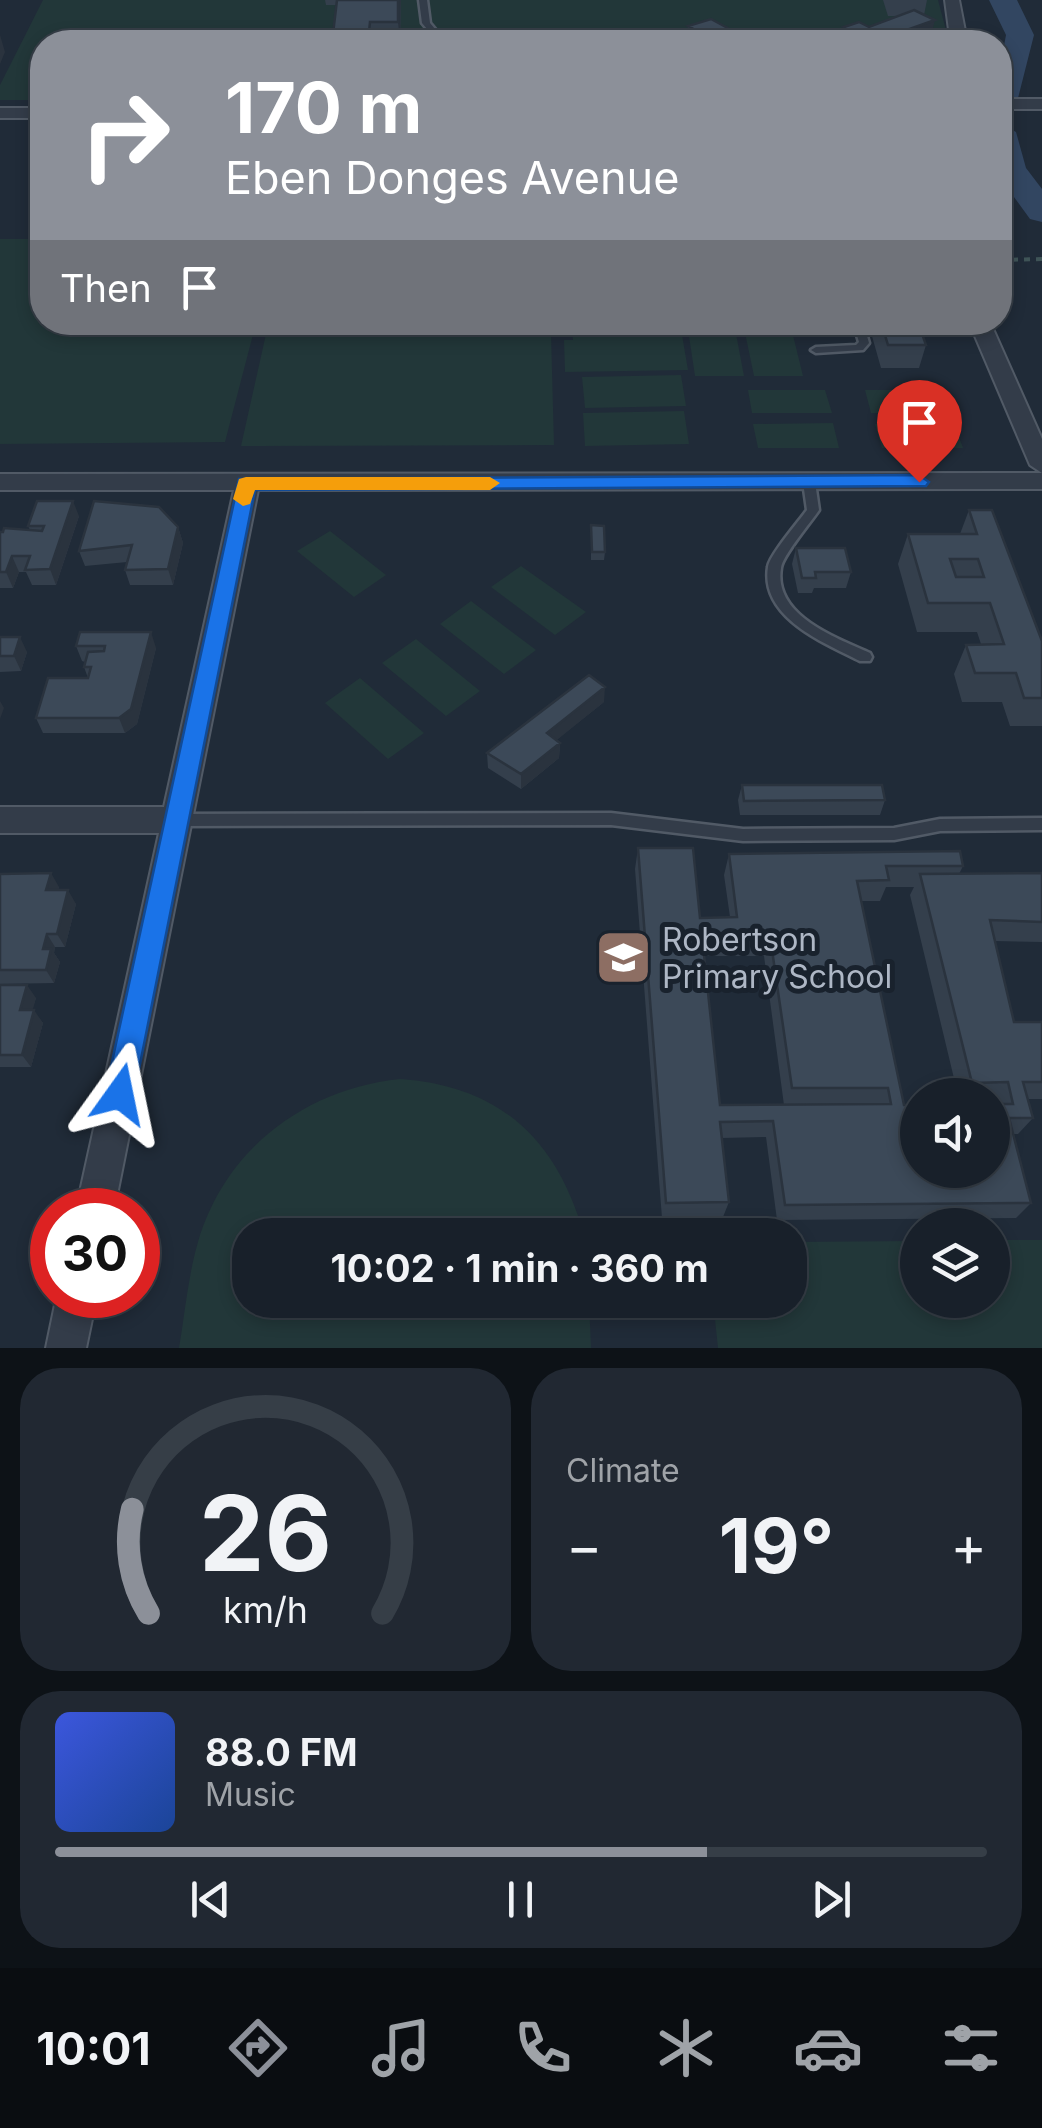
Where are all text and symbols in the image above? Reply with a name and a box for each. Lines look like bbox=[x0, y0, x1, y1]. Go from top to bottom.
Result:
text: 170 m bbox=[225, 65, 422, 150]
icon: right bbox=[60, 70, 190, 200]
text: Eben Donges Avenue bbox=[225, 150, 679, 205]
icon: arrive bbox=[172, 260, 227, 315]
text: Then bbox=[60, 265, 152, 311]
pin bbox=[877, 380, 962, 483]
icon: arrive bbox=[892, 395, 947, 450]
place label: Robertson Primary School bbox=[662, 920, 892, 996]
school or university icon: Robertson Primary School bbox=[593, 927, 653, 987]
position arrow bbox=[68, 1042, 172, 1146]
map controls bbox=[900, 1078, 1010, 1318]
button: sound bbox=[900, 1078, 1010, 1188]
speed limit sign: 30 bbox=[30, 1188, 160, 1318]
button: layers bbox=[900, 1208, 1010, 1318]
text: 10:02 · 1 min · 360 m bbox=[330, 1245, 709, 1291]
text: Climate bbox=[566, 1451, 680, 1490]
text: 26 bbox=[199, 1470, 332, 1596]
text: 19° bbox=[719, 1500, 834, 1591]
text: − bbox=[566, 1513, 602, 1579]
text: + bbox=[951, 1513, 987, 1579]
text: km/h bbox=[223, 1588, 308, 1632]
text: 88.0 FM bbox=[205, 1729, 358, 1775]
text: Music bbox=[205, 1775, 296, 1814]
icon: previous bbox=[183, 1872, 238, 1927]
icon: pause bbox=[493, 1872, 548, 1927]
icon: next bbox=[804, 1872, 859, 1927]
icon: directions bbox=[223, 2013, 293, 2083]
icon: music bbox=[366, 2013, 436, 2083]
icon: phone bbox=[508, 2013, 578, 2083]
icon: climate bbox=[651, 2013, 721, 2083]
icon: car bbox=[793, 2013, 863, 2083]
icon: filters bbox=[936, 2013, 1006, 2083]
text: 10:01 bbox=[36, 2021, 151, 2076]

